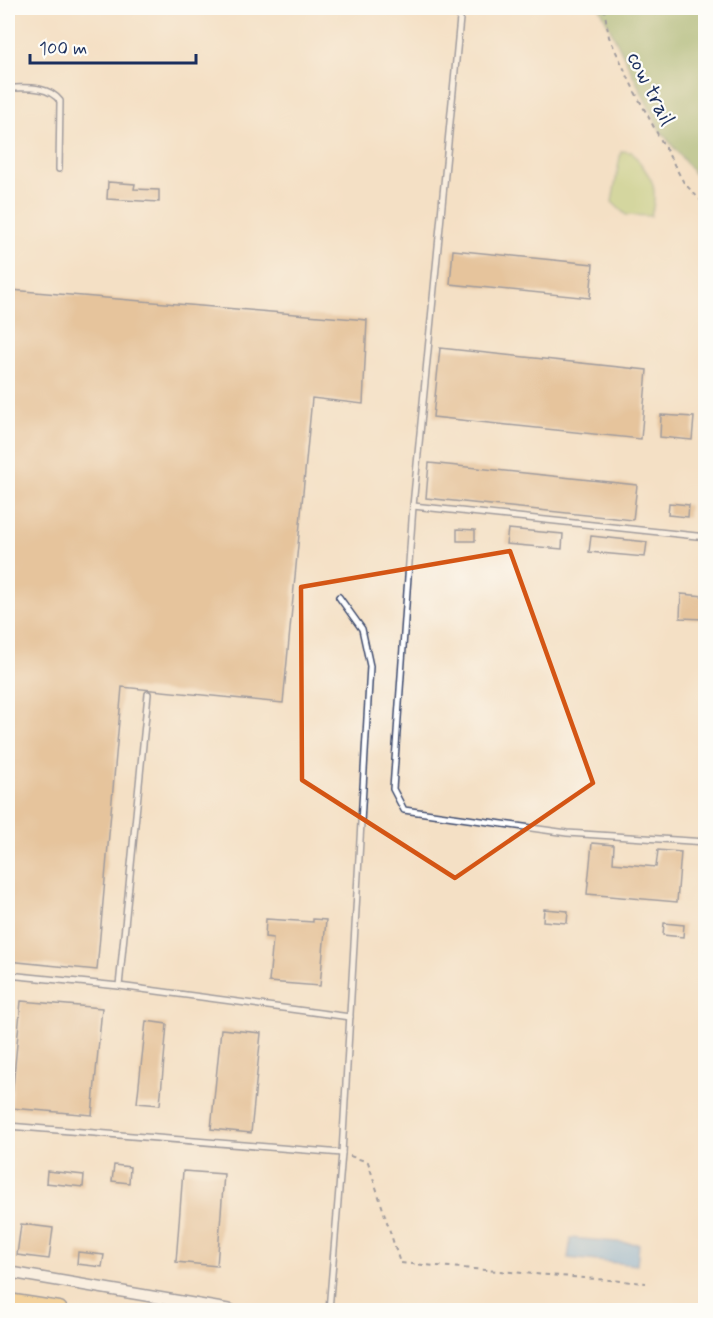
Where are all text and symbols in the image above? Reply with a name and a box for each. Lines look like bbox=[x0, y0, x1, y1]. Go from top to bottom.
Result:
scale bar bbox=[30, 27, 196, 65]
text: 100 m bbox=[39, 37, 87, 61]
street label: cow trail bbox=[620, 47, 681, 131]

